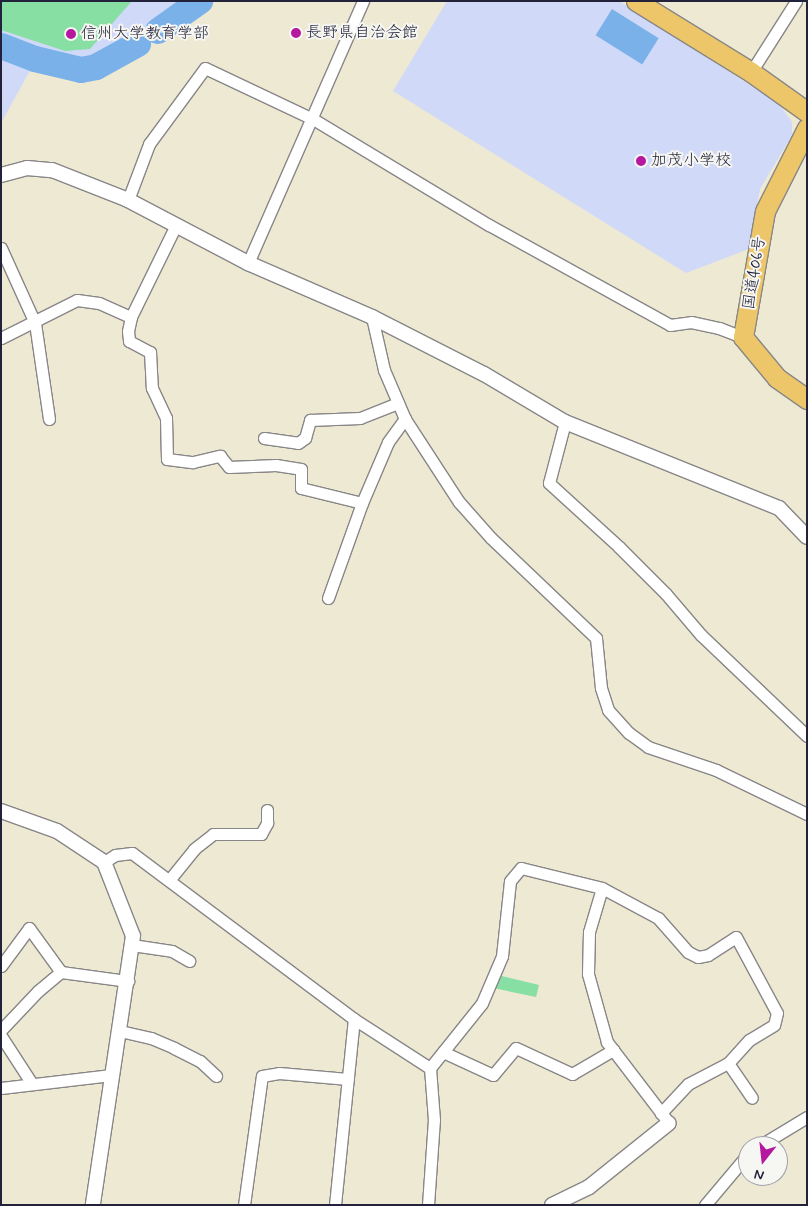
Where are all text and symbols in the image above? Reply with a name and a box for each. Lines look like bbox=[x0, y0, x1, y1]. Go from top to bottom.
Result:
place label: 長野県自治会館 bbox=[306, 23, 418, 43]
place label: 信州大学教育学部 bbox=[81, 24, 209, 44]
marker: 長野県自治会館 bbox=[290, 27, 302, 39]
marker: 信州大学教育学部 bbox=[65, 28, 77, 40]
place label: 加茂小学校 bbox=[651, 151, 731, 171]
marker: 加茂小学校 bbox=[635, 155, 647, 167]
street label: 国道406号 bbox=[740, 235, 770, 311]
north arrow bbox=[738, 1136, 788, 1186]
text: N bbox=[752, 1165, 766, 1184]

